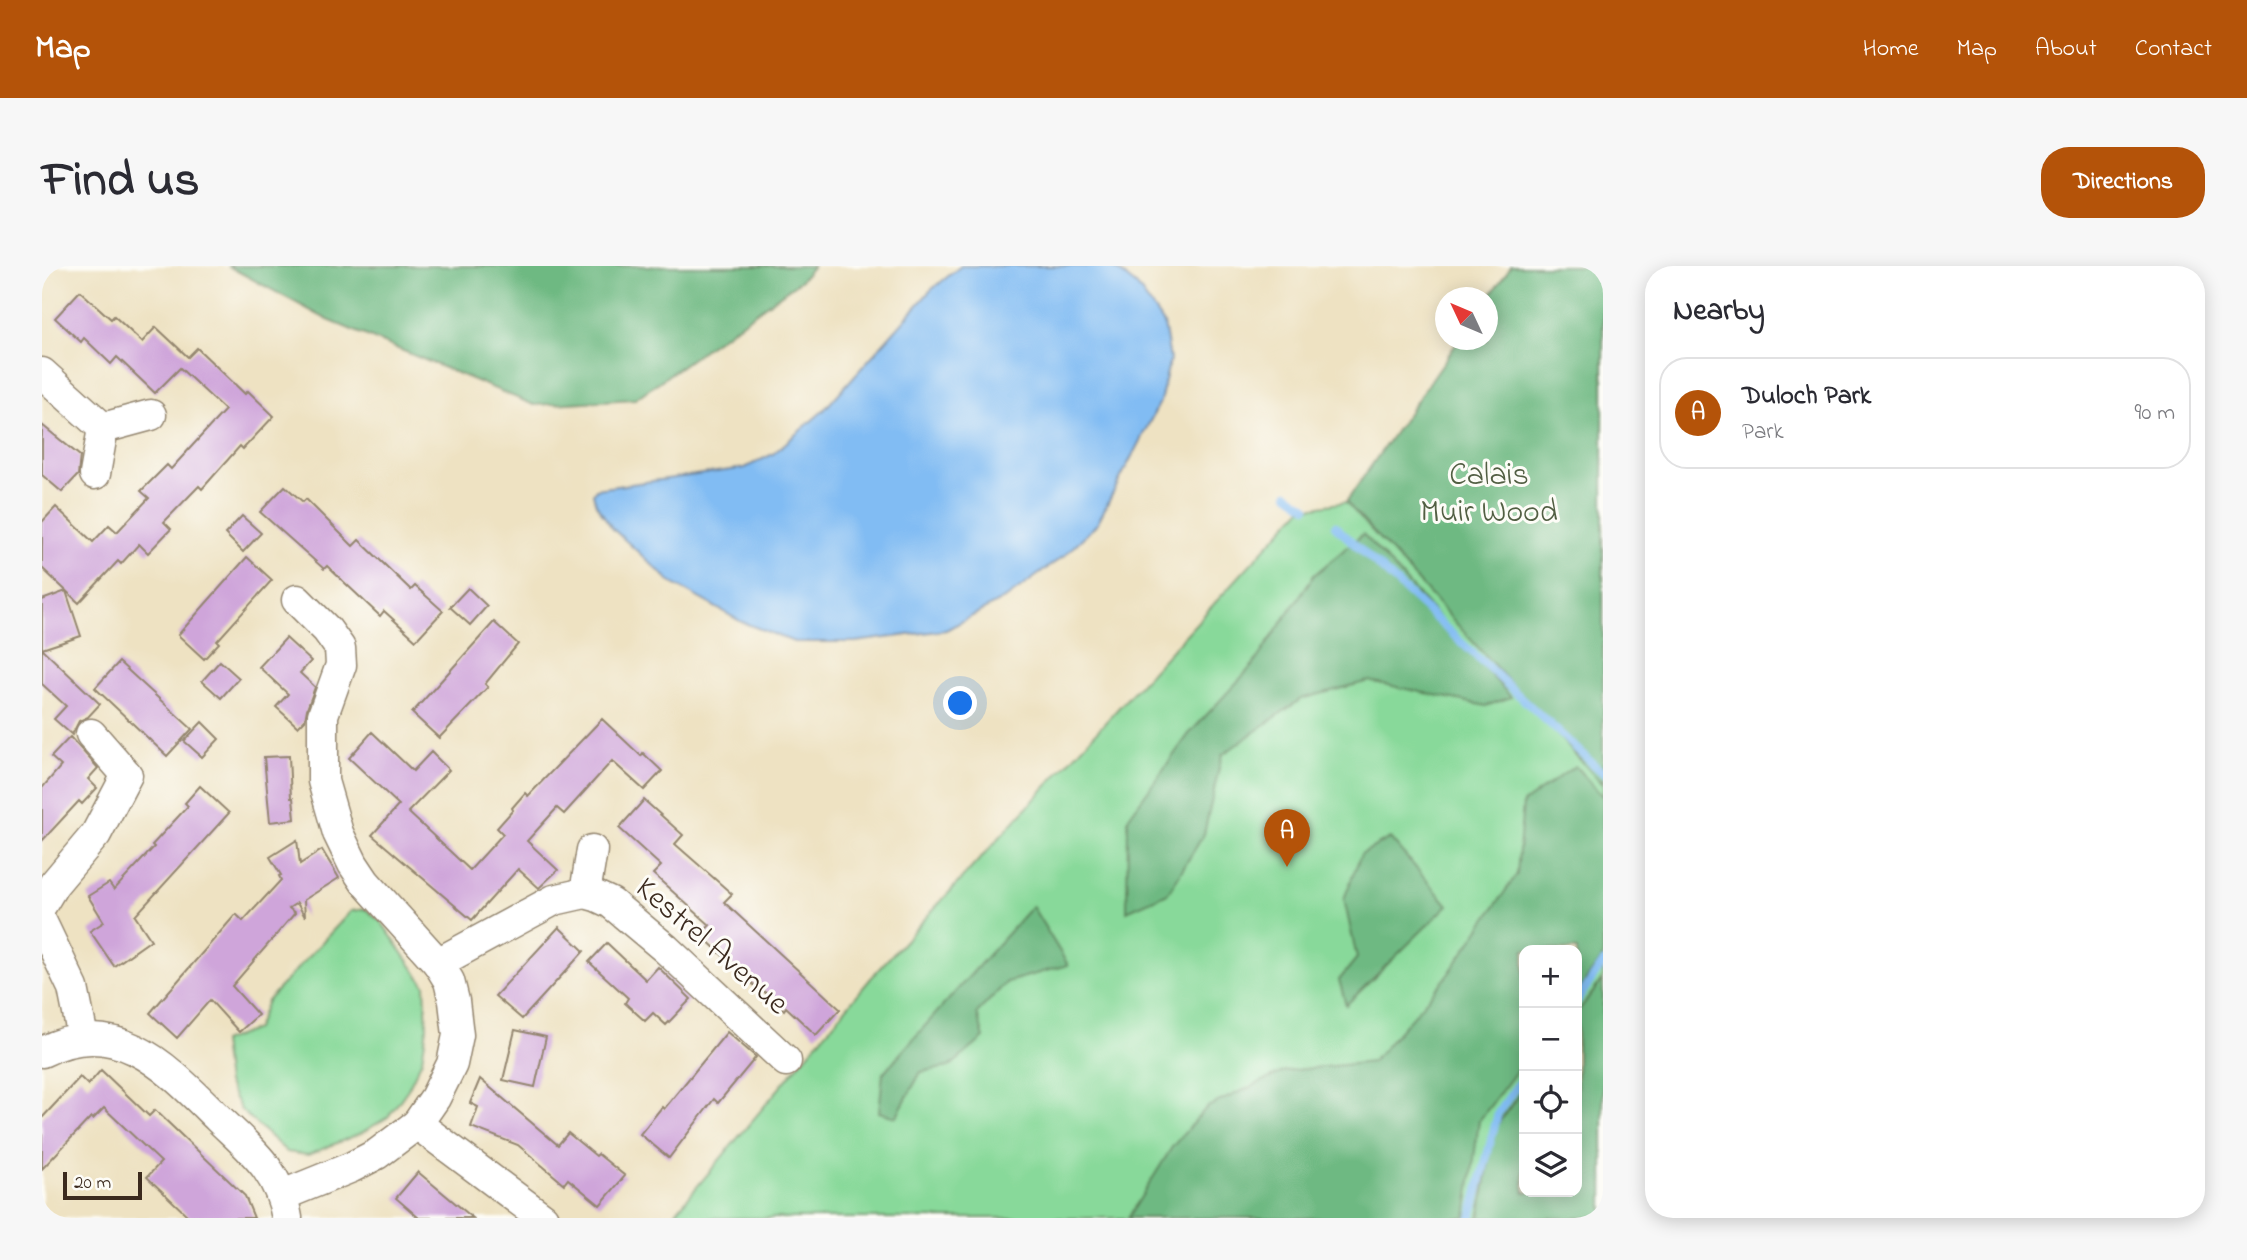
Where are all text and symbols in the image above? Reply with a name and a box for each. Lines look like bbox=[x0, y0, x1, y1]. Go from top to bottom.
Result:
text: Map bbox=[35, 25, 91, 73]
text: Home bbox=[1863, 32, 1919, 67]
text: Map bbox=[1957, 32, 1997, 67]
text: About bbox=[2035, 32, 2097, 67]
text: Contact bbox=[2135, 32, 2212, 67]
text: Find us bbox=[42, 146, 199, 218]
button: Directions bbox=[2041, 147, 2205, 218]
north arrow bbox=[1435, 287, 1498, 350]
text: Nearby bbox=[1673, 290, 1765, 334]
text: Duloch Park bbox=[1742, 378, 1871, 416]
text: A bbox=[1691, 397, 1705, 430]
text: 90 m bbox=[2135, 397, 2175, 430]
text: Park bbox=[1742, 416, 1784, 449]
park label: Calais Muir Wood bbox=[1420, 453, 1558, 537]
your location bbox=[943, 686, 977, 720]
pin: A bbox=[1264, 809, 1310, 867]
street label: Kestrel Avenue bbox=[624, 867, 799, 1028]
map controls bbox=[1519, 945, 1582, 1197]
button: + bbox=[1519, 945, 1582, 1008]
button: − bbox=[1519, 1008, 1582, 1071]
button: locate bbox=[1519, 1071, 1582, 1134]
button: layers bbox=[1519, 1134, 1582, 1197]
scale bar bbox=[63, 1169, 142, 1201]
text: 20 m bbox=[74, 1170, 111, 1197]

